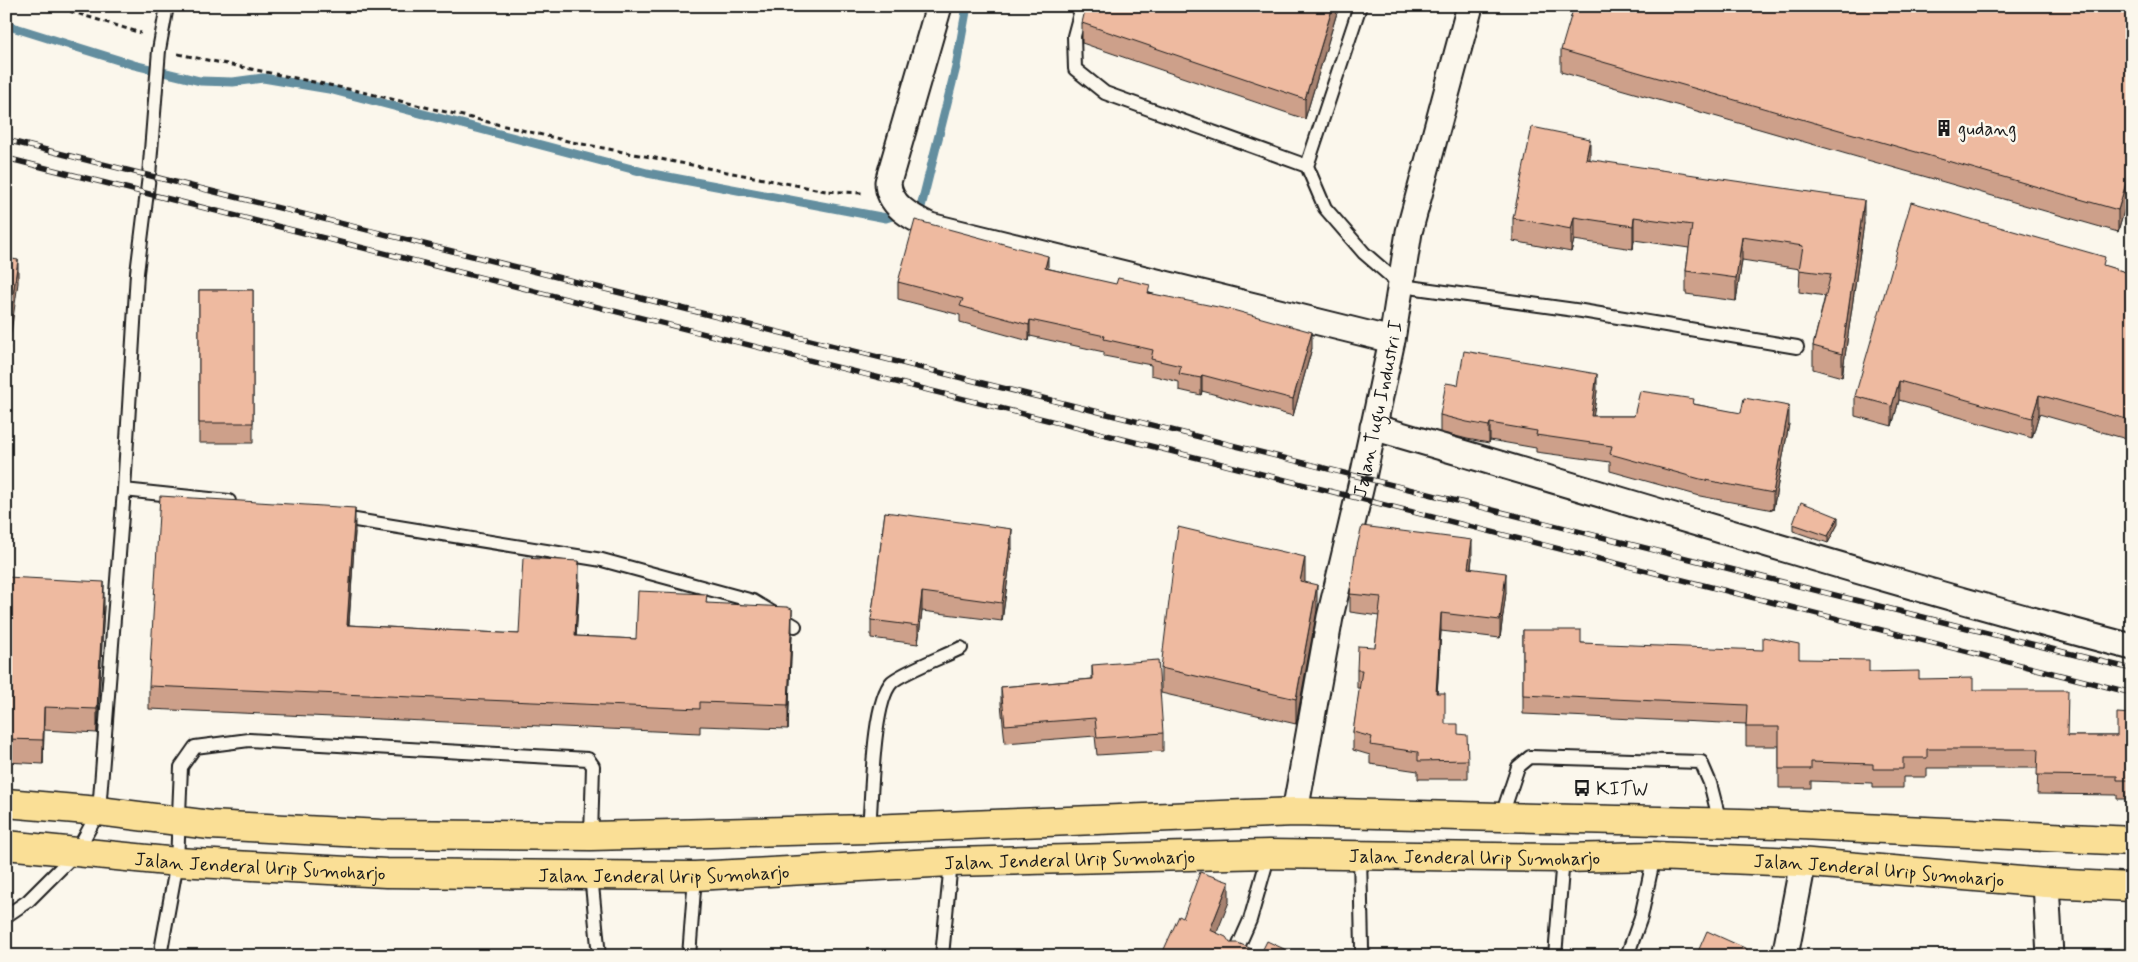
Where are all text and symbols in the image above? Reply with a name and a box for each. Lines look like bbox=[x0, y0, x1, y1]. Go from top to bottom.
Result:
place label: gudang bbox=[1958, 117, 2017, 143]
building icon: gudang bbox=[1934, 118, 1954, 138]
street label: Jalan Tugu Industri I bbox=[1348, 318, 1409, 500]
place label: KITW bbox=[1596, 777, 1648, 802]
bus stop icon: KITW bbox=[1572, 778, 1592, 798]
street label: Jalan Jenderal Urip Sumoharjo bbox=[1348, 844, 1600, 872]
street label: Jalan Jenderal Urip Sumoharjo bbox=[943, 845, 1195, 876]
street label: Jalan Jenderal Urip Sumoharjo bbox=[133, 847, 386, 888]
street label: Jalan Jenderal Urip Sumoharjo bbox=[1753, 849, 2005, 894]
street label: Jalan Jenderal Urip Sumoharjo bbox=[538, 860, 790, 890]

